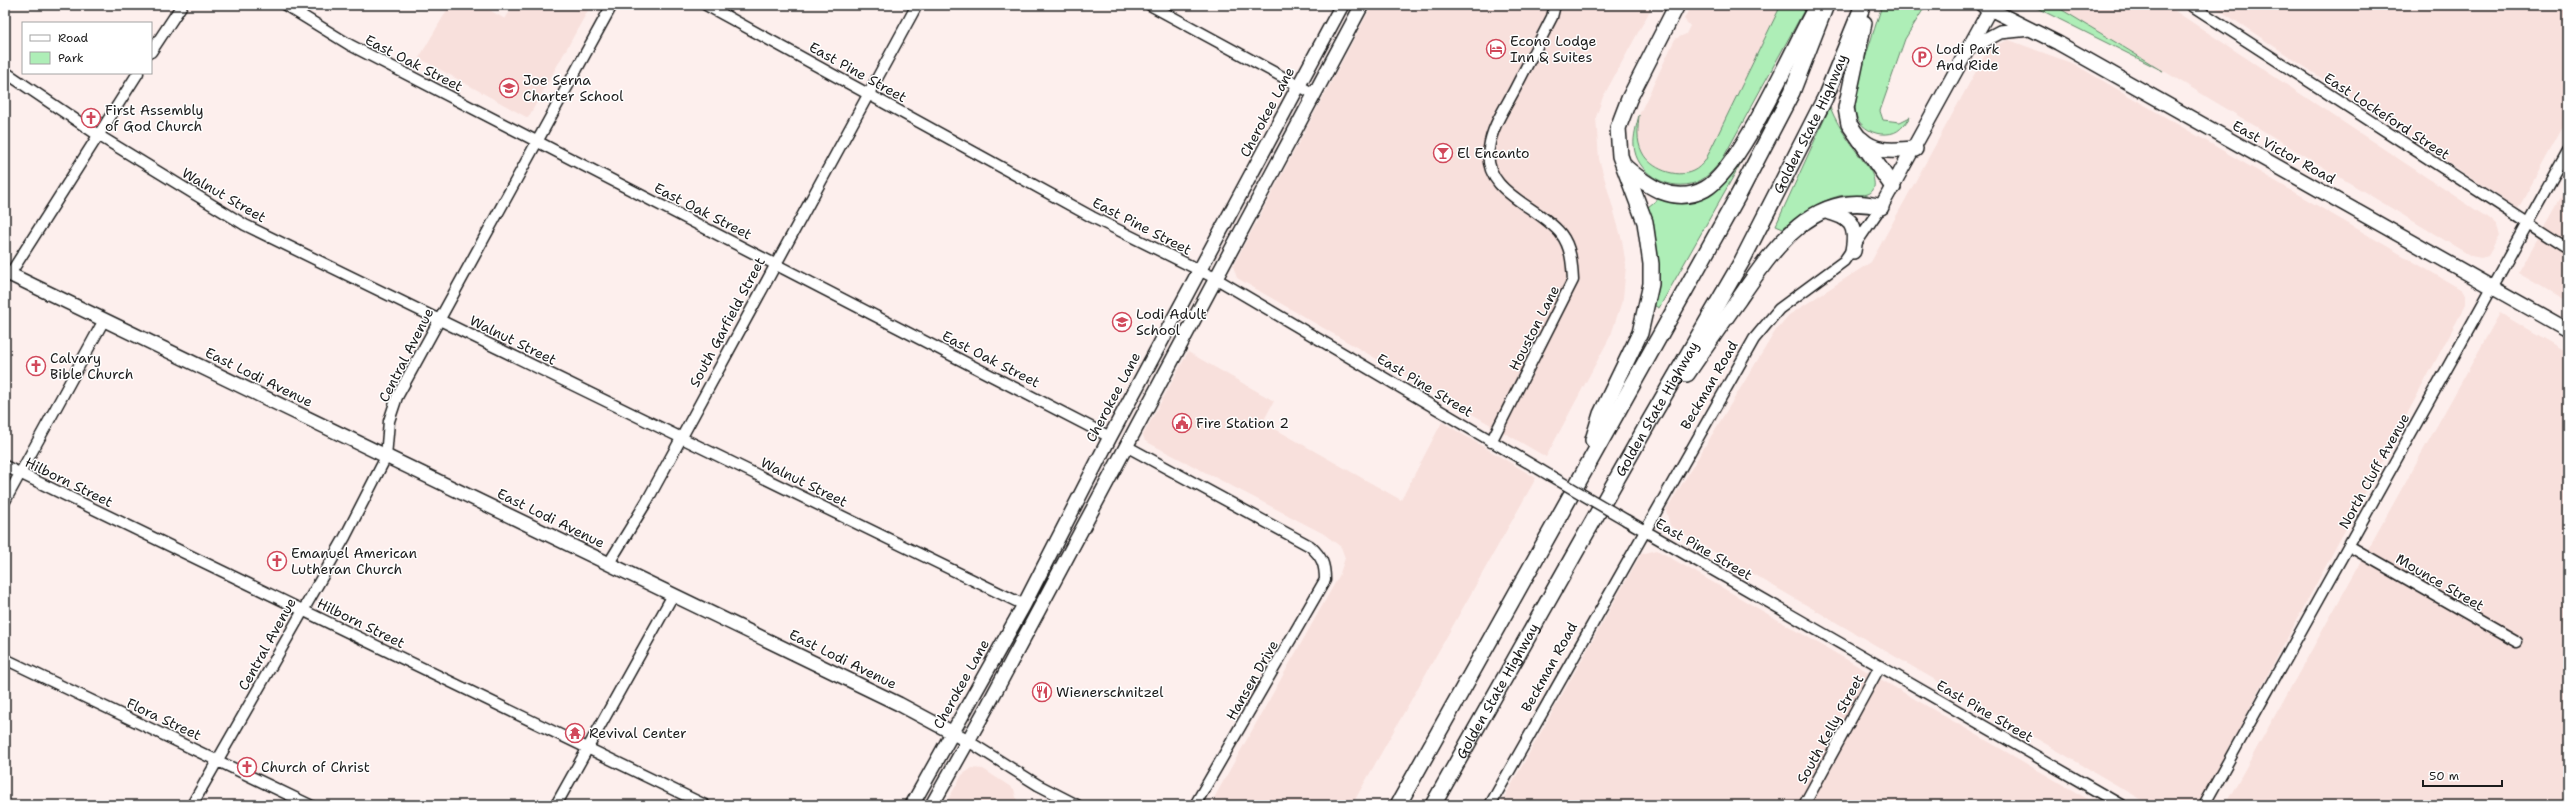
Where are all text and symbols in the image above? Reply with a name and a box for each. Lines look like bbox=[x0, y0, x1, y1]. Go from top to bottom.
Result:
legend bbox=[22, 22, 152, 74]
text: Road bbox=[58, 30, 89, 46]
street label: East Oak Street bbox=[362, 31, 466, 95]
place label: Econo Lodge Inn & Suites bbox=[1510, 32, 1596, 66]
street label: East Pine Street bbox=[806, 38, 910, 106]
hotel icon: Econo Lodge Inn & Suites bbox=[1485, 38, 1507, 60]
place label: Lodi Park And Ride bbox=[1936, 40, 1999, 74]
parking icon: Lodi Park And Ride bbox=[1911, 46, 1933, 68]
text: Park bbox=[58, 50, 84, 66]
street label: Golden State Highway bbox=[1769, 51, 1851, 196]
street label: Cherokee Lane bbox=[1236, 64, 1298, 160]
street label: East Lockeford Street bbox=[2321, 69, 2453, 163]
place label: Joe Serna Charter School bbox=[523, 71, 624, 105]
school or university icon: Joe Serna Charter School bbox=[498, 77, 520, 99]
place label: First Assembly of God Church bbox=[105, 101, 203, 135]
church icon: First Assembly of God Church bbox=[80, 107, 102, 129]
street label: East Victor Road bbox=[2229, 116, 2339, 188]
bar icon: El Encanto bbox=[1432, 142, 1454, 164]
place label: El Encanto bbox=[1457, 144, 1530, 162]
street label: Walnut Street bbox=[179, 164, 269, 226]
street label: East Oak Street bbox=[651, 179, 755, 243]
street label: East Pine Street bbox=[1089, 193, 1195, 259]
street label: South Garfield Street bbox=[685, 254, 769, 390]
street label: Houston Lane bbox=[1505, 282, 1563, 374]
street label: Central Avenue bbox=[375, 305, 437, 405]
place label: Lodi Adult School bbox=[1136, 305, 1207, 339]
street label: Walnut Street bbox=[467, 311, 559, 369]
school or university icon: Lodi Adult School bbox=[1111, 311, 1133, 333]
street label: East Oak Street bbox=[939, 327, 1043, 391]
street label: Beckman Road bbox=[1676, 337, 1742, 433]
street label: Golden State Highway bbox=[1611, 338, 1703, 480]
street label: East Lodi Avenue bbox=[202, 343, 316, 411]
place label: Calvary Bible Church bbox=[50, 349, 133, 383]
street label: Cherokee Lane bbox=[1082, 349, 1144, 445]
street label: East Pine Street bbox=[1374, 349, 1476, 421]
church icon: Calvary Bible Church bbox=[25, 355, 47, 377]
street label: North Cluff Avenue bbox=[2335, 410, 2413, 532]
public building icon: Fire Station 2 bbox=[1171, 412, 1193, 434]
place label: Fire Station 2 bbox=[1196, 414, 1289, 432]
street label: Hilborn Street bbox=[22, 453, 116, 511]
street label: Walnut Street bbox=[758, 453, 850, 511]
street label: East Lodi Avenue bbox=[494, 484, 608, 552]
street label: East Pine Street bbox=[1652, 514, 1756, 584]
place label: Emanuel American Lutheran Church bbox=[291, 544, 417, 578]
street label: Mounce Street bbox=[2393, 549, 2487, 615]
church icon: Emanuel American Lutheran Church bbox=[266, 550, 288, 572]
street label: Central Avenue bbox=[234, 594, 300, 693]
street label: Hilborn Street bbox=[314, 594, 408, 652]
street label: Beckman Road bbox=[1517, 619, 1581, 715]
street label: Golden State Highway bbox=[1452, 620, 1543, 762]
street label: East Lodi Avenue bbox=[786, 625, 900, 693]
street label: Cherokee Lane bbox=[929, 636, 993, 732]
street label: Hansen Drive bbox=[1222, 637, 1282, 723]
street label: South Kelly Street bbox=[1793, 671, 1867, 787]
street label: East Pine Street bbox=[1933, 676, 2037, 746]
restaurant icon: Wienerschnitzel bbox=[1031, 681, 1053, 703]
place label: Wienerschnitzel bbox=[1056, 683, 1164, 701]
street label: Flora Street bbox=[124, 694, 204, 744]
temple icon: Revival Center bbox=[564, 722, 586, 744]
place label: Revival Center bbox=[589, 724, 687, 742]
church icon: Church of Christ bbox=[236, 756, 258, 778]
place label: Church of Christ bbox=[261, 758, 370, 776]
scale bar bbox=[2423, 762, 2502, 788]
text: 50 m bbox=[2429, 768, 2459, 784]

